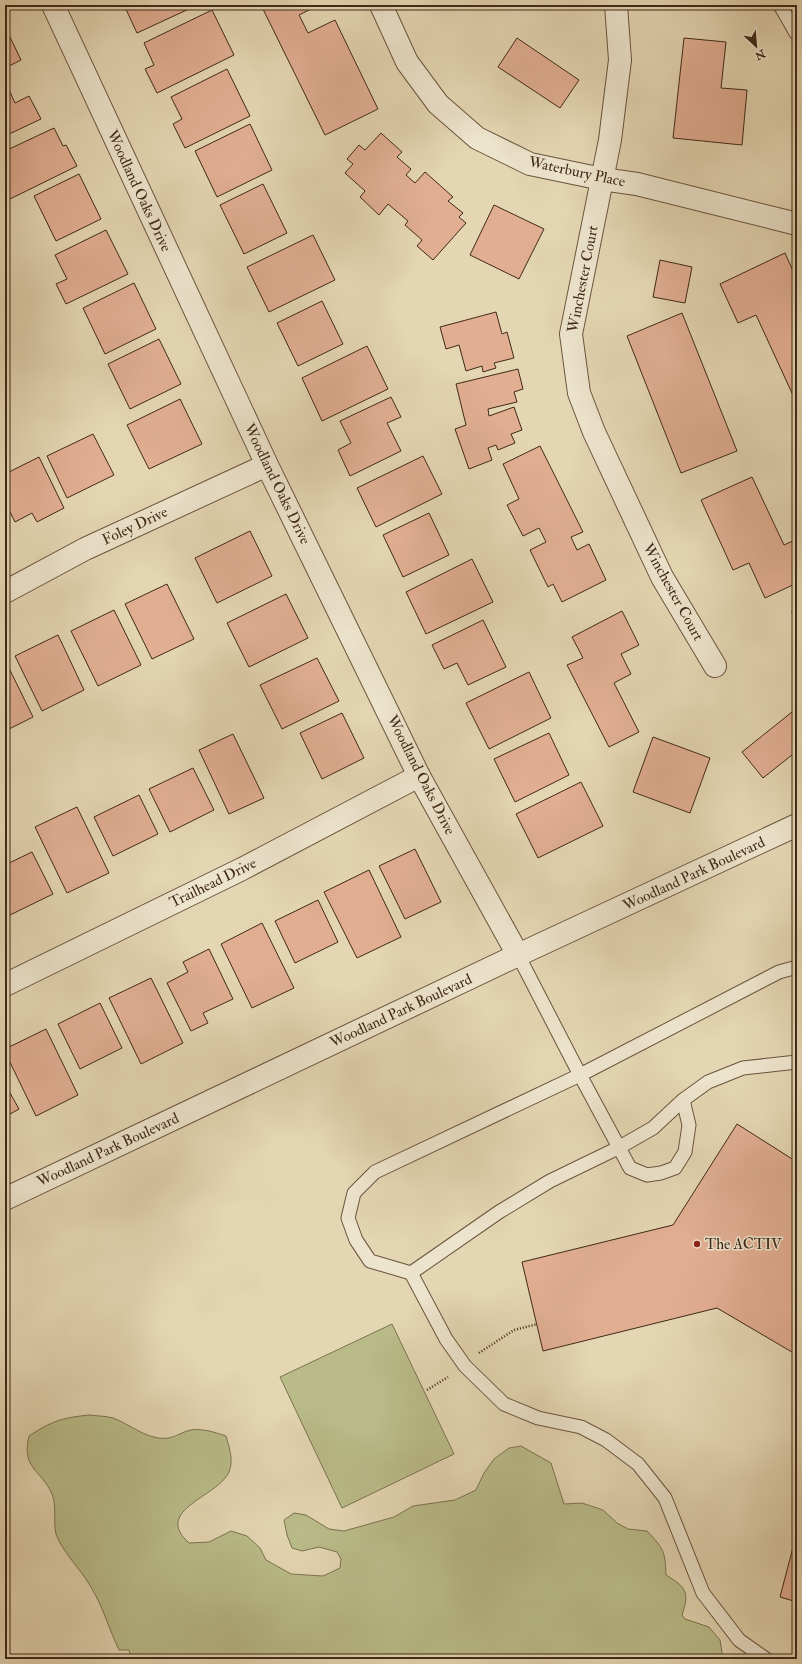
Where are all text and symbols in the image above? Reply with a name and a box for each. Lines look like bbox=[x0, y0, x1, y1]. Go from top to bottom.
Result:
north arrow bbox=[736, 26, 776, 66]
text: N bbox=[752, 46, 768, 63]
street label: Woodland Oaks Drive bbox=[102, 126, 176, 255]
street label: Waterbury Place bbox=[526, 152, 627, 192]
street label: Winchester Court bbox=[563, 224, 603, 335]
street label: Woodland Oaks Drive bbox=[239, 420, 314, 548]
street label: Foley Drive bbox=[99, 503, 171, 549]
street label: Winchester Court bbox=[638, 539, 708, 644]
street label: Woodland Oaks Drive bbox=[382, 711, 459, 838]
street label: Woodland Park Boulevard bbox=[619, 832, 769, 916]
street label: Trailhead Drive bbox=[166, 854, 260, 912]
street label: Woodland Park Boulevard bbox=[326, 969, 476, 1053]
street label: Woodland Park Boulevard bbox=[33, 1108, 183, 1192]
place label: The ACTIV bbox=[705, 1235, 783, 1254]
marker: The ACTIV bbox=[692, 1239, 702, 1249]

